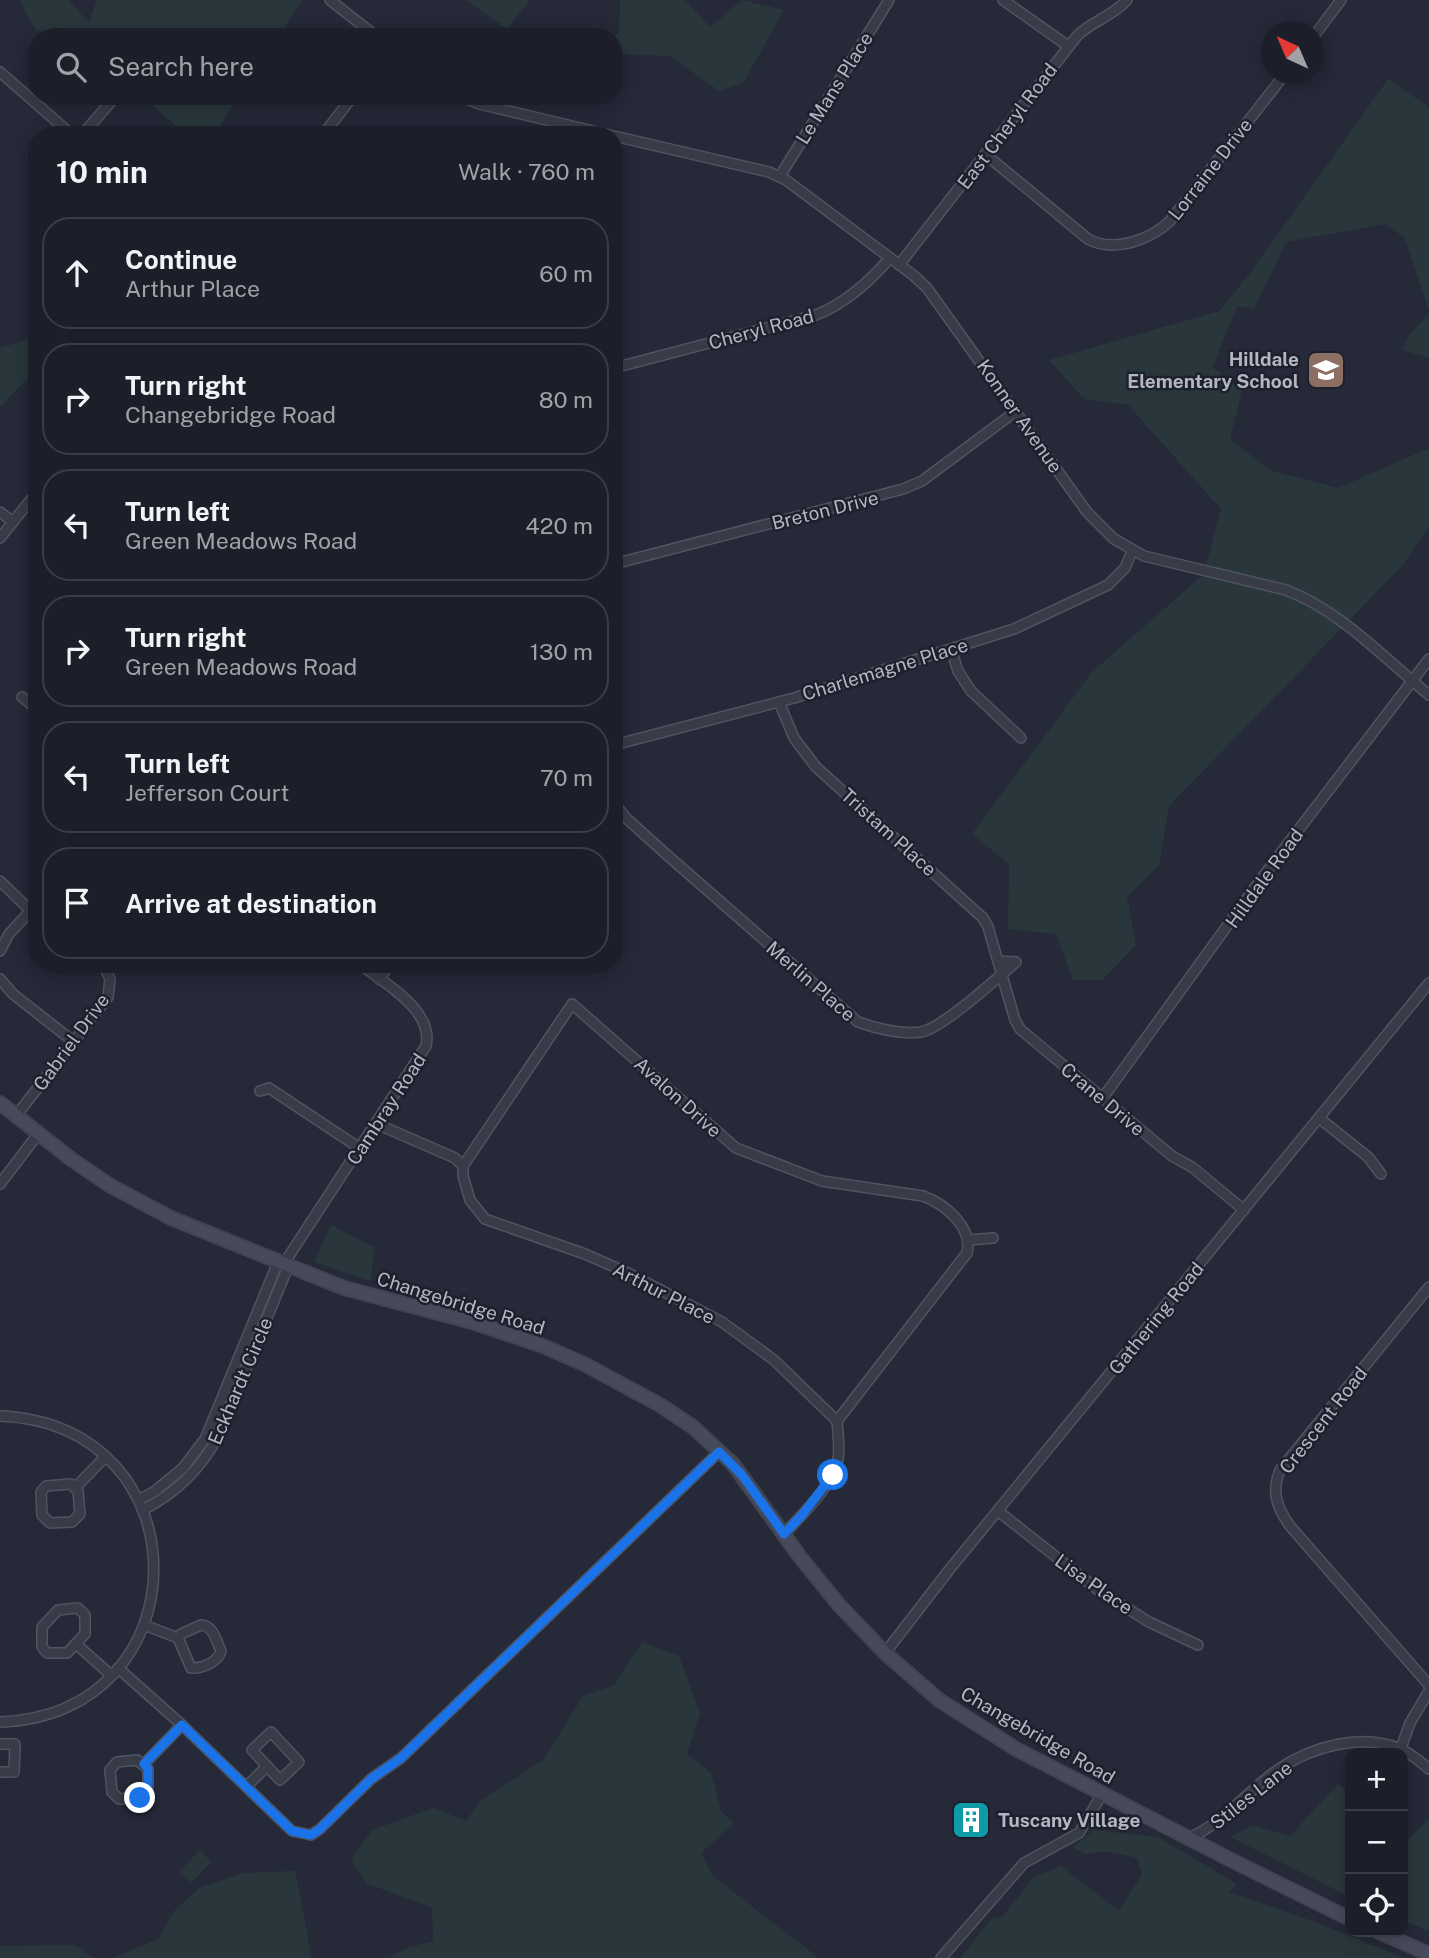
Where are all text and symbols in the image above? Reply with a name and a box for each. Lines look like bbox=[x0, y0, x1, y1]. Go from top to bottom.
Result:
north arrow bbox=[1261, 21, 1324, 84]
search box bbox=[28, 28, 623, 105]
street label: Le Mans Place bbox=[791, 28, 877, 148]
icon: search bbox=[52, 48, 90, 86]
text: Search here bbox=[108, 51, 254, 82]
street label: East Cheryl Road bbox=[953, 59, 1061, 193]
street label: Lorraine Drive bbox=[1164, 114, 1256, 224]
text: 10 min bbox=[56, 154, 148, 190]
text: Walk · 760 m bbox=[458, 158, 595, 185]
text: Continue bbox=[125, 244, 237, 275]
icon: ahead bbox=[58, 254, 96, 292]
text: 60 m bbox=[539, 260, 593, 287]
text: Arthur Place bbox=[125, 275, 260, 302]
street label: Cheryl Road bbox=[706, 304, 816, 354]
place label: Hilldale Elementary School bbox=[1127, 348, 1299, 392]
school or university icon: Hilldale Elementary School bbox=[1305, 349, 1347, 391]
street label: Konner Avenue bbox=[973, 355, 1067, 477]
text: Turn right bbox=[125, 370, 247, 401]
icon: right bbox=[58, 380, 96, 418]
text: 80 m bbox=[539, 386, 593, 413]
text: Changebridge Road bbox=[125, 401, 336, 428]
street label: Breton Drive bbox=[769, 486, 881, 534]
text: Turn left bbox=[125, 496, 230, 527]
icon: left bbox=[58, 506, 96, 544]
text: 420 m bbox=[525, 512, 593, 539]
text: Green Meadows Road bbox=[125, 527, 357, 554]
text: Turn right bbox=[125, 622, 247, 653]
icon: right bbox=[58, 632, 96, 670]
street label: Charlemagne Place bbox=[799, 633, 971, 705]
text: 130 m bbox=[530, 638, 593, 665]
text: Green Meadows Road bbox=[125, 653, 357, 680]
text: Turn left bbox=[125, 748, 230, 779]
icon: left bbox=[58, 758, 96, 796]
text: 70 m bbox=[540, 764, 593, 791]
text: Jefferson Court bbox=[125, 779, 289, 806]
street label: Tristam Place bbox=[837, 784, 941, 880]
street label: Hilldale Road bbox=[1221, 824, 1307, 932]
icon: arrive bbox=[58, 884, 96, 922]
text: Arrive at destination bbox=[125, 888, 377, 919]
street label: Merlin Place bbox=[762, 937, 860, 1025]
street label: Gabriel Drive bbox=[28, 989, 114, 1095]
street label: Cambray Road bbox=[342, 1049, 430, 1169]
street label: Avalon Drive bbox=[630, 1052, 726, 1142]
street label: Crane Drive bbox=[1057, 1058, 1149, 1140]
street label: Arthur Place bbox=[609, 1258, 719, 1328]
street label: Gathering Road bbox=[1104, 1258, 1208, 1378]
street label: Changebridge Road bbox=[374, 1267, 548, 1339]
street label: Eckhardt Circle bbox=[203, 1314, 277, 1448]
street label: Crescent Road bbox=[1275, 1362, 1371, 1478]
route start bbox=[817, 1459, 848, 1490]
street label: Lisa Place bbox=[1051, 1549, 1137, 1619]
street label: Changebridge Road bbox=[957, 1682, 1119, 1788]
map controls bbox=[1345, 1748, 1408, 1937]
button: + bbox=[1345, 1748, 1408, 1811]
street label: Stiles Lane bbox=[1206, 1756, 1296, 1834]
route end bbox=[124, 1782, 155, 1813]
building icon: Tuscany Village bbox=[950, 1799, 992, 1841]
place label: Tuscany Village bbox=[998, 1809, 1140, 1831]
button: − bbox=[1345, 1811, 1408, 1874]
button: locate bbox=[1345, 1874, 1408, 1937]

